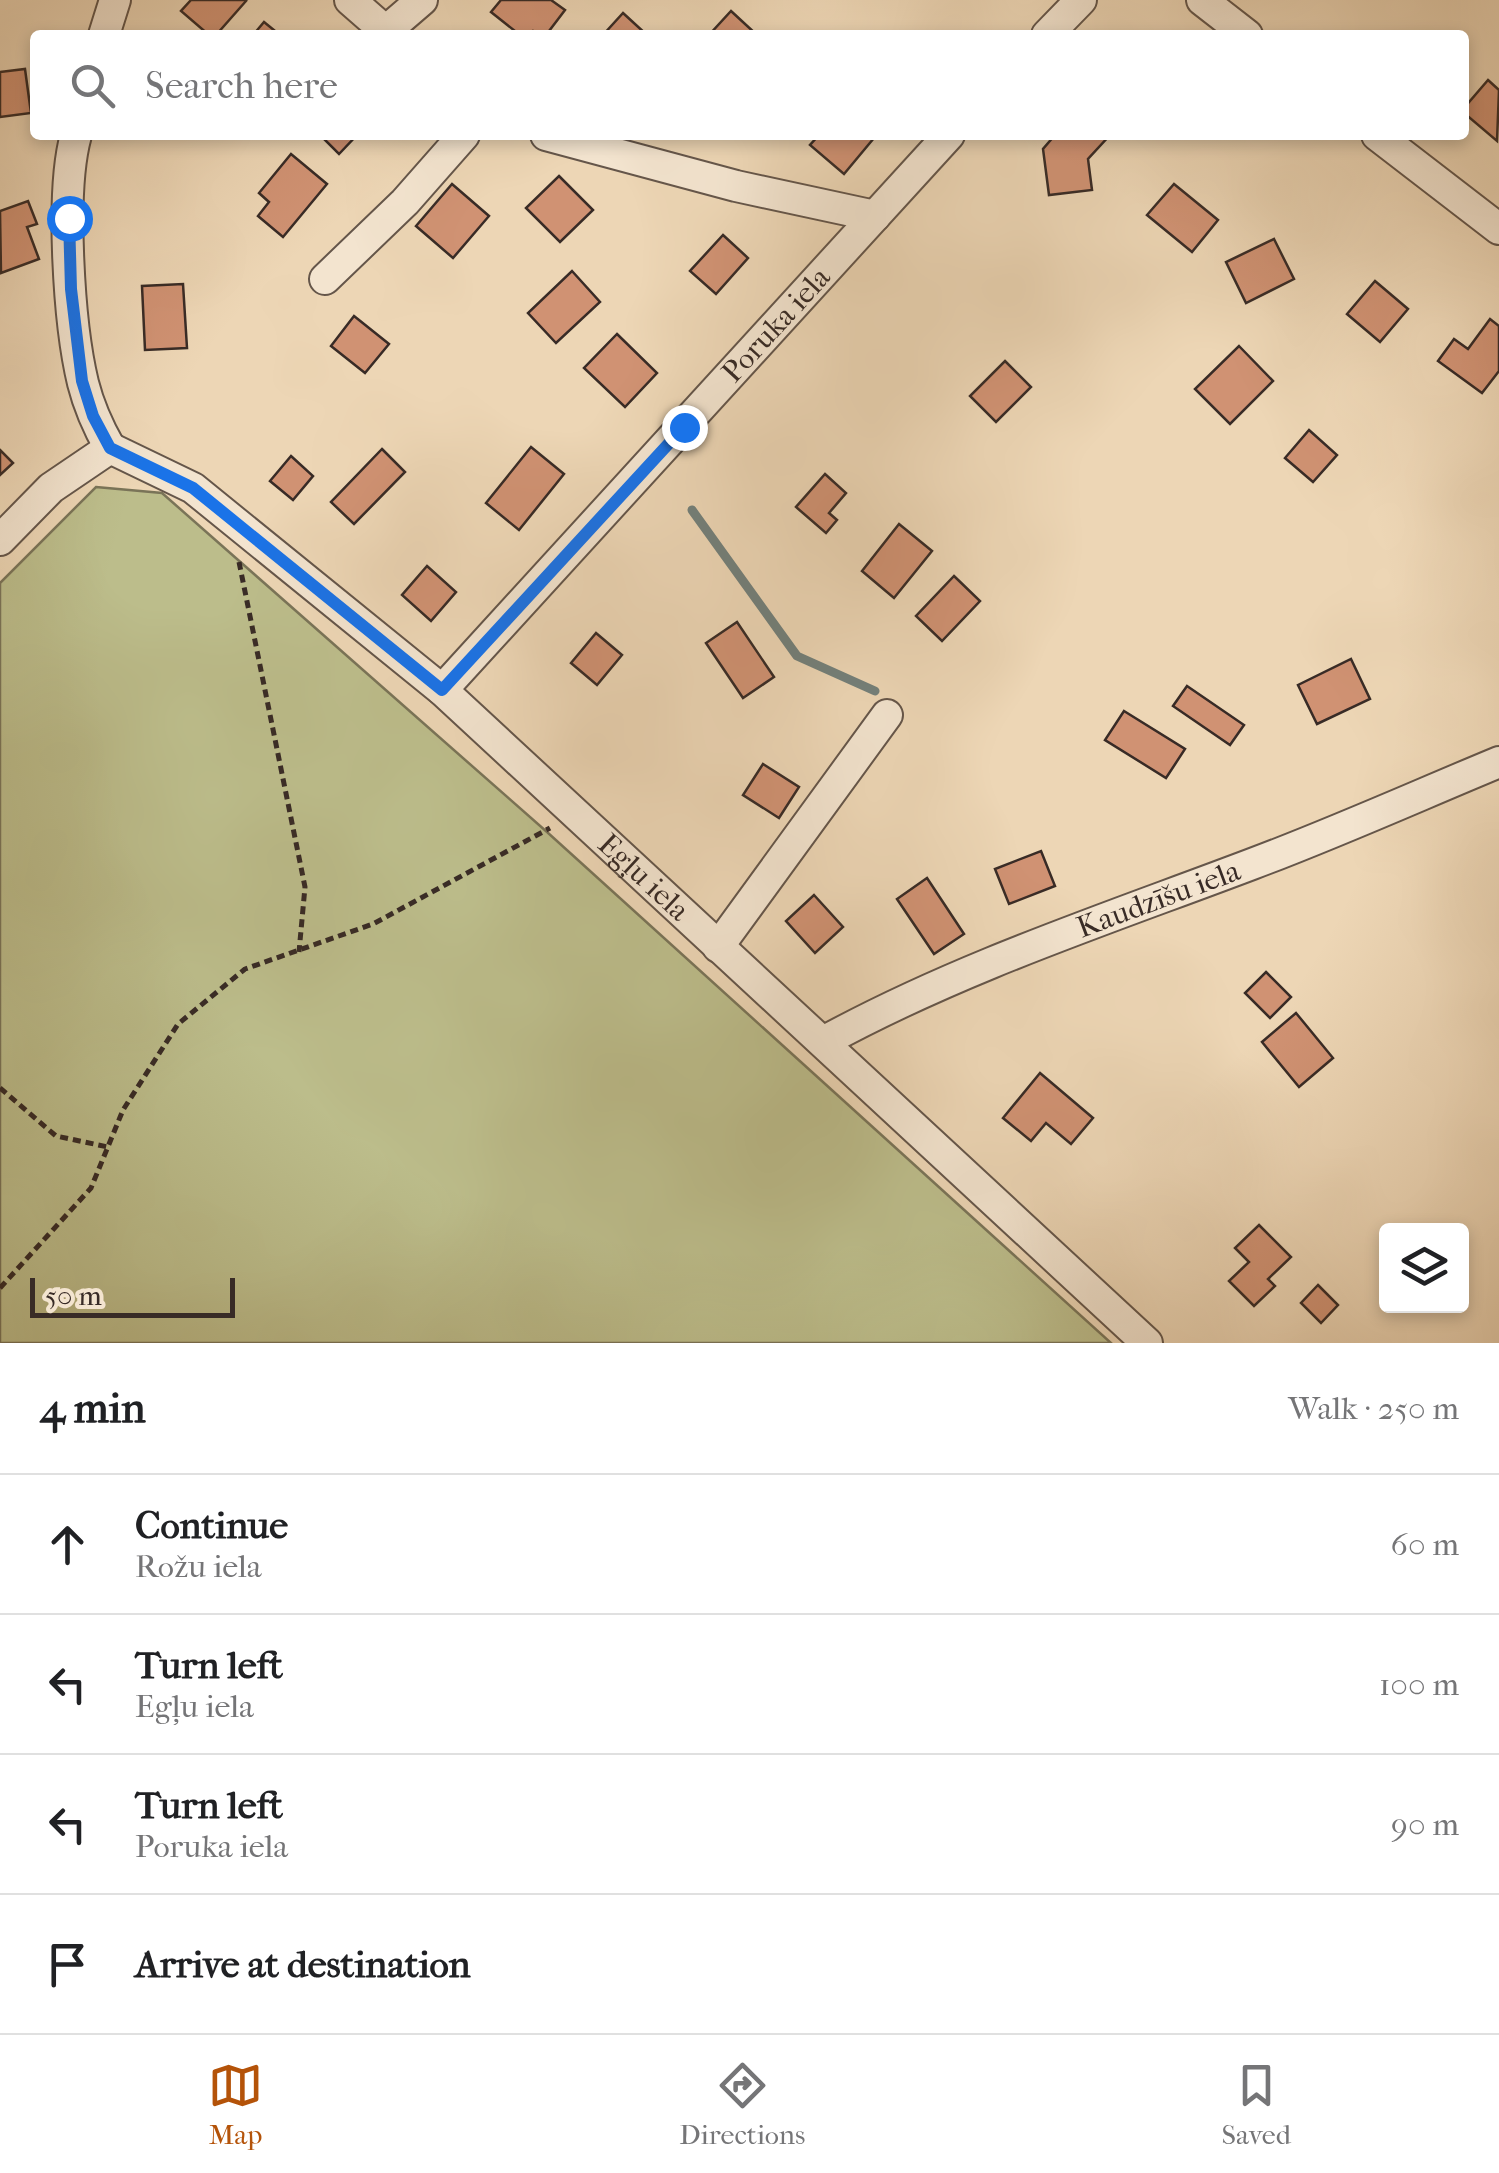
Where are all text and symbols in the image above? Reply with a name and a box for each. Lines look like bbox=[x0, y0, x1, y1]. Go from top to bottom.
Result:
search box bbox=[30, 30, 1469, 140]
icon: search bbox=[65, 58, 120, 113]
text: Search here bbox=[145, 63, 338, 108]
route start bbox=[47, 196, 93, 242]
street label: Poruka iela bbox=[715, 259, 838, 390]
route end bbox=[662, 405, 708, 451]
street label: Egļu iela bbox=[591, 827, 697, 929]
street label: Kaudzīšu iela bbox=[1072, 853, 1246, 946]
map controls bbox=[1379, 1223, 1469, 1313]
button: layers bbox=[1379, 1223, 1469, 1313]
scale bar bbox=[30, 1273, 235, 1318]
text: 50 m bbox=[45, 1279, 102, 1312]
text: 4 min bbox=[40, 1384, 146, 1433]
text: Walk · 250 m bbox=[1288, 1390, 1459, 1427]
text: Continue bbox=[135, 1503, 288, 1548]
icon: ahead bbox=[40, 1517, 95, 1572]
text: 60 m bbox=[1391, 1526, 1459, 1563]
text: Rožu iela bbox=[135, 1548, 262, 1585]
text: Turn left bbox=[135, 1643, 283, 1688]
icon: left bbox=[40, 1657, 95, 1712]
text: 100 m bbox=[1379, 1666, 1459, 1703]
text: Egļu iela bbox=[135, 1688, 254, 1725]
text: Turn left bbox=[135, 1783, 283, 1828]
icon: left bbox=[40, 1797, 95, 1852]
text: 90 m bbox=[1391, 1806, 1459, 1843]
text: Poruka iela bbox=[135, 1828, 288, 1865]
icon: arrive bbox=[40, 1937, 95, 1992]
text: Arrive at destination bbox=[135, 1942, 471, 1987]
tab: Map bbox=[208, 2058, 263, 2151]
tab: Directions bbox=[679, 2058, 805, 2151]
tab: Saved bbox=[1221, 2058, 1291, 2151]

